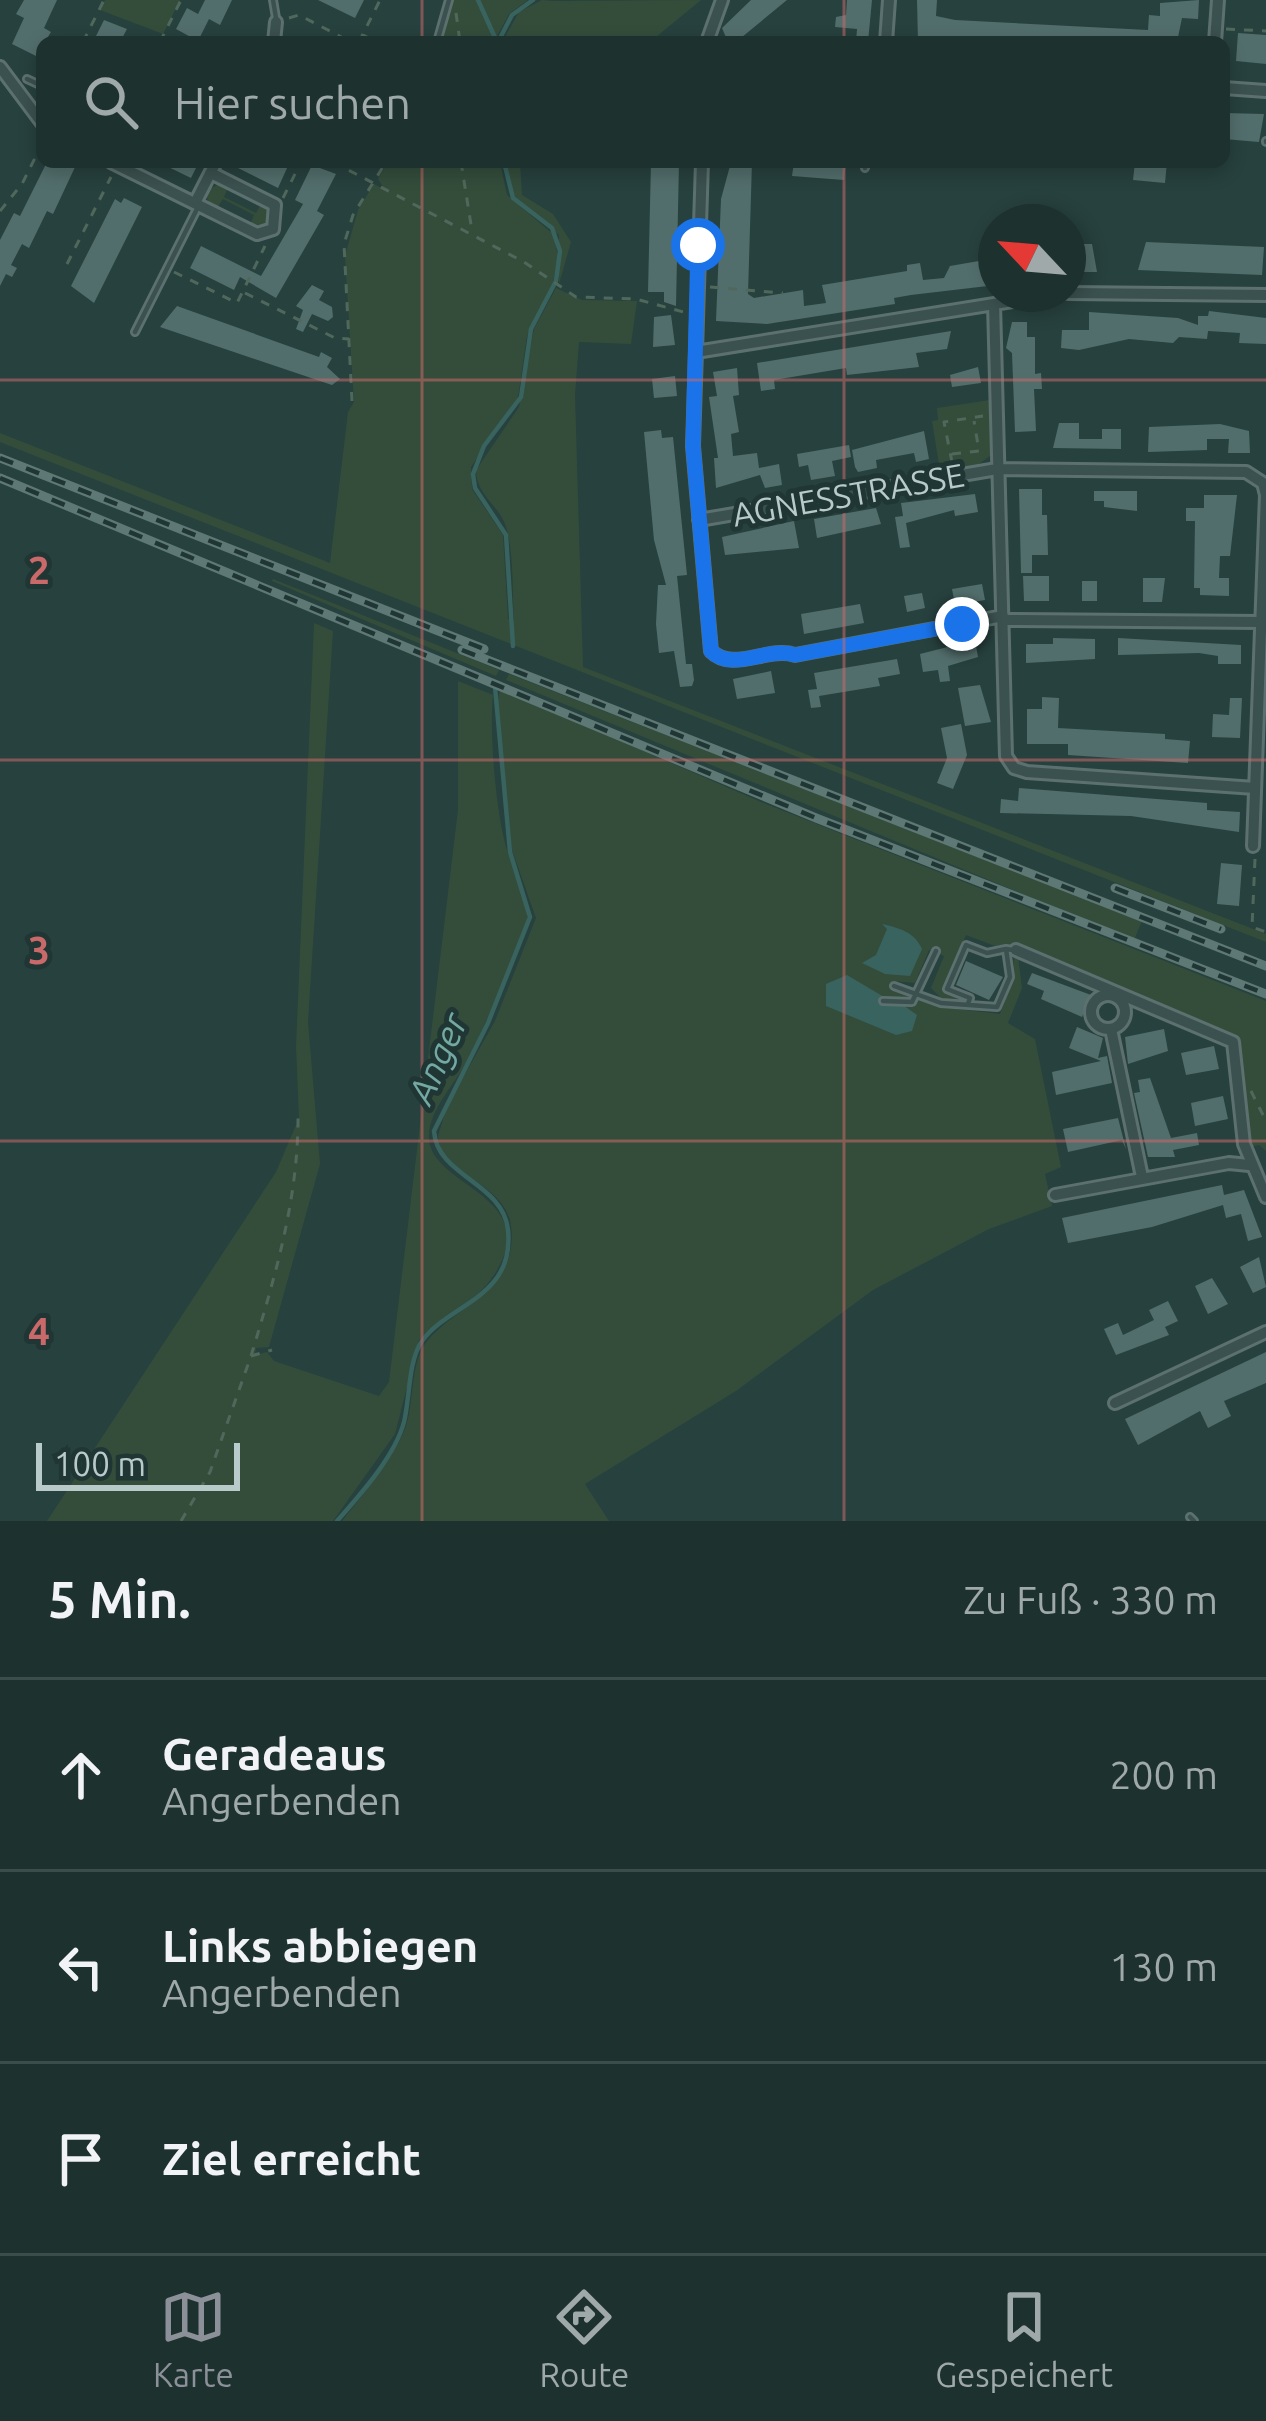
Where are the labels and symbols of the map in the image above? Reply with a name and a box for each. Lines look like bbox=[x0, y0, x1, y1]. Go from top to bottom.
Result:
north arrow bbox=[978, 204, 1086, 312]
route start bbox=[671, 218, 725, 272]
street label: AGNESSTRASSE bbox=[729, 455, 967, 533]
text: 2 bbox=[28, 548, 50, 591]
route end bbox=[935, 597, 989, 651]
text: 3 bbox=[28, 928, 50, 971]
water label: Anger bbox=[398, 1005, 475, 1111]
text: 4 bbox=[28, 1309, 50, 1352]
scale bar bbox=[36, 1437, 240, 1490]

